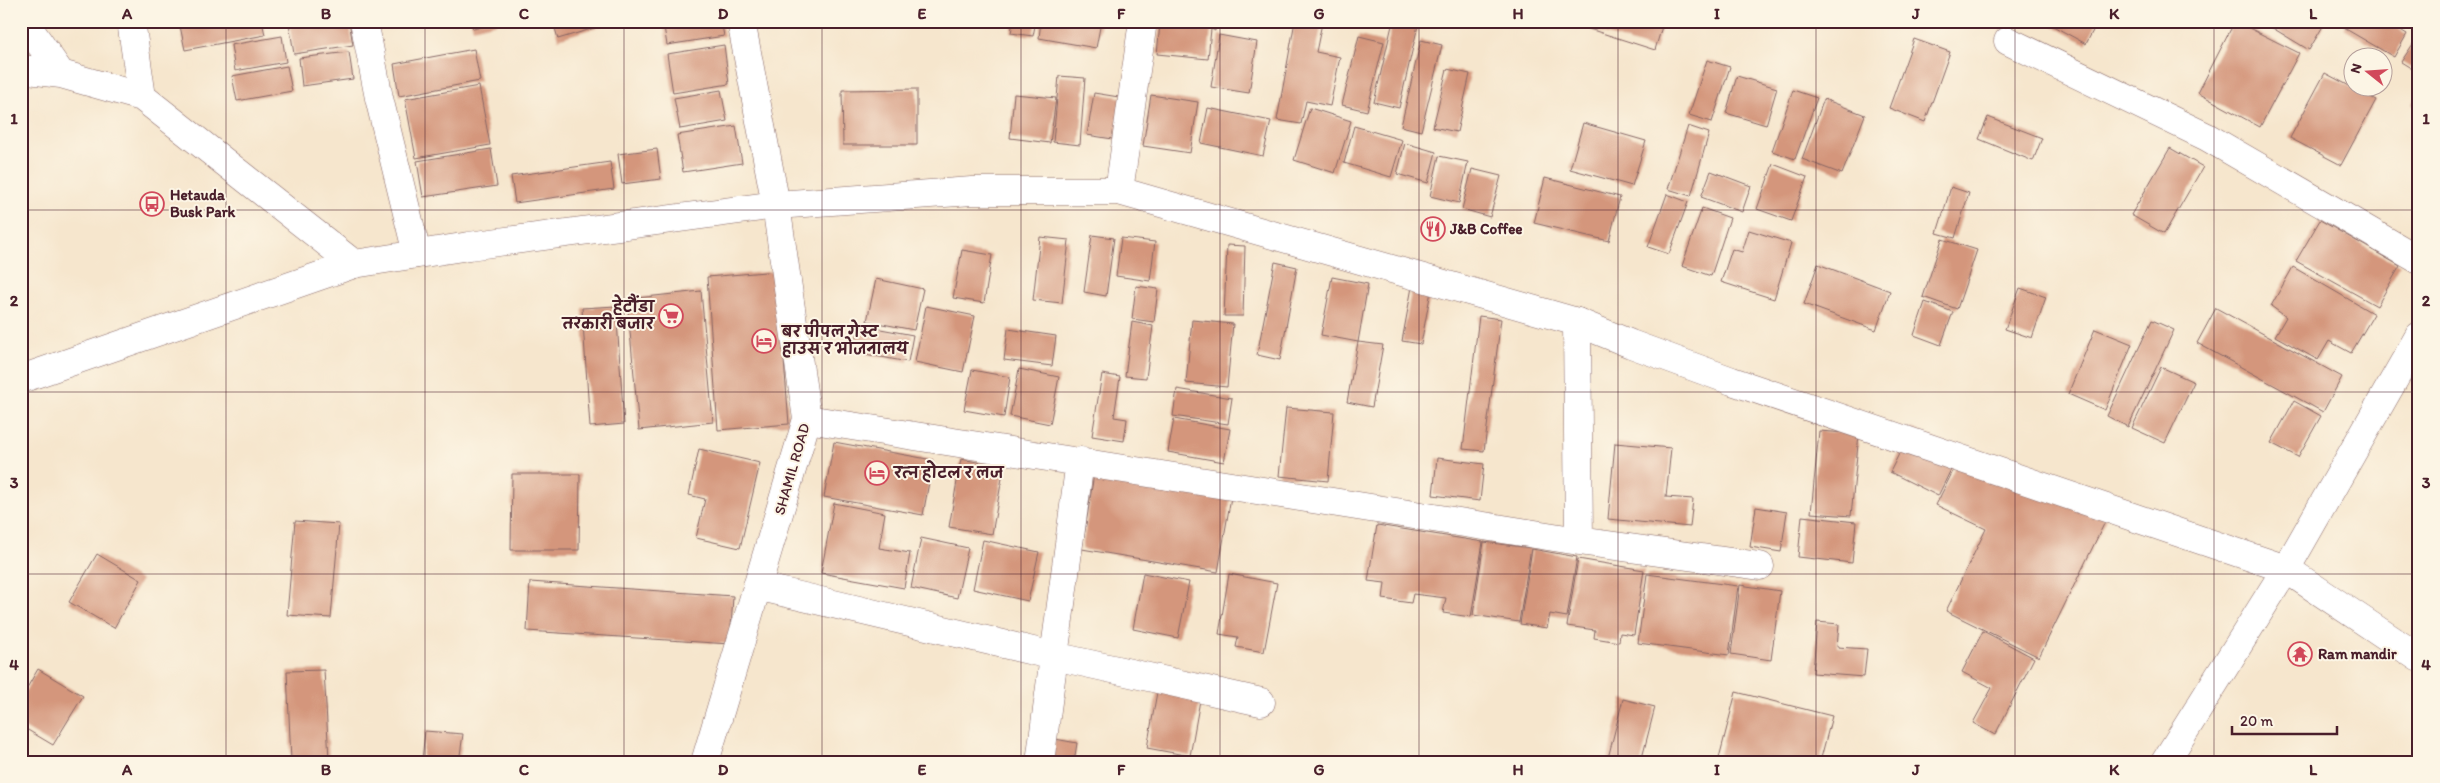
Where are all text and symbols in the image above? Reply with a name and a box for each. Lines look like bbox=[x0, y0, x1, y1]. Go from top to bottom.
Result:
text: A bbox=[121, 4, 133, 23]
text: B bbox=[321, 4, 332, 23]
text: C bbox=[519, 4, 530, 23]
text: D bbox=[718, 4, 729, 23]
text: E bbox=[918, 4, 927, 23]
text: F bbox=[1117, 4, 1126, 23]
text: G bbox=[1313, 4, 1325, 23]
text: H bbox=[1512, 4, 1524, 23]
text: I bbox=[1714, 4, 1720, 23]
text: J bbox=[1911, 4, 1920, 23]
text: K bbox=[2109, 4, 2120, 23]
text: L bbox=[2309, 4, 2318, 23]
north arrow bbox=[2342, 48, 2392, 98]
text: N bbox=[2347, 61, 2366, 75]
text: 1 bbox=[10, 109, 18, 128]
text: 1 bbox=[2422, 109, 2430, 128]
place label: Hetauda Busk Park bbox=[170, 186, 236, 221]
bus stop icon: Hetauda Busk Park bbox=[139, 191, 165, 217]
restaurant icon: J&B Coffee bbox=[1420, 216, 1446, 242]
place label: J&B Coffee bbox=[1449, 220, 1523, 238]
text: 2 bbox=[10, 291, 19, 310]
text: 2 bbox=[2422, 291, 2431, 310]
place label: हेटौंडा तरकारी बजार bbox=[560, 293, 656, 333]
supermarket icon: हेटौंडा तरकारी बजार bbox=[658, 303, 684, 329]
place label: बर पीपल गेस्ट हाउस र भोजनालय bbox=[780, 319, 909, 358]
hotel icon: बर पीपल गेस्ट हाउस र भोजनालय bbox=[751, 328, 777, 354]
street label: SHAMIL ROAD bbox=[770, 421, 814, 517]
hotel icon: रत्‍न होटल र लज bbox=[864, 460, 890, 486]
place label: रत्‍न होटल र लज bbox=[892, 460, 1005, 483]
text: 3 bbox=[10, 473, 19, 492]
text: 3 bbox=[2422, 473, 2431, 492]
temple icon: Ram mandir bbox=[2287, 641, 2313, 667]
place label: Ram mandir bbox=[2318, 645, 2397, 663]
text: 4 bbox=[9, 655, 19, 674]
text: 4 bbox=[2421, 655, 2431, 674]
scale bar bbox=[2232, 703, 2338, 735]
text: 20 m bbox=[2240, 712, 2274, 730]
text: A bbox=[121, 760, 133, 779]
text: B bbox=[321, 760, 332, 779]
text: C bbox=[519, 760, 530, 779]
text: D bbox=[718, 760, 729, 779]
text: E bbox=[918, 760, 927, 779]
text: F bbox=[1117, 760, 1126, 779]
text: G bbox=[1313, 760, 1325, 779]
text: H bbox=[1512, 760, 1524, 779]
text: I bbox=[1714, 760, 1720, 779]
text: J bbox=[1911, 760, 1920, 779]
text: K bbox=[2109, 760, 2120, 779]
text: L bbox=[2309, 760, 2318, 779]

